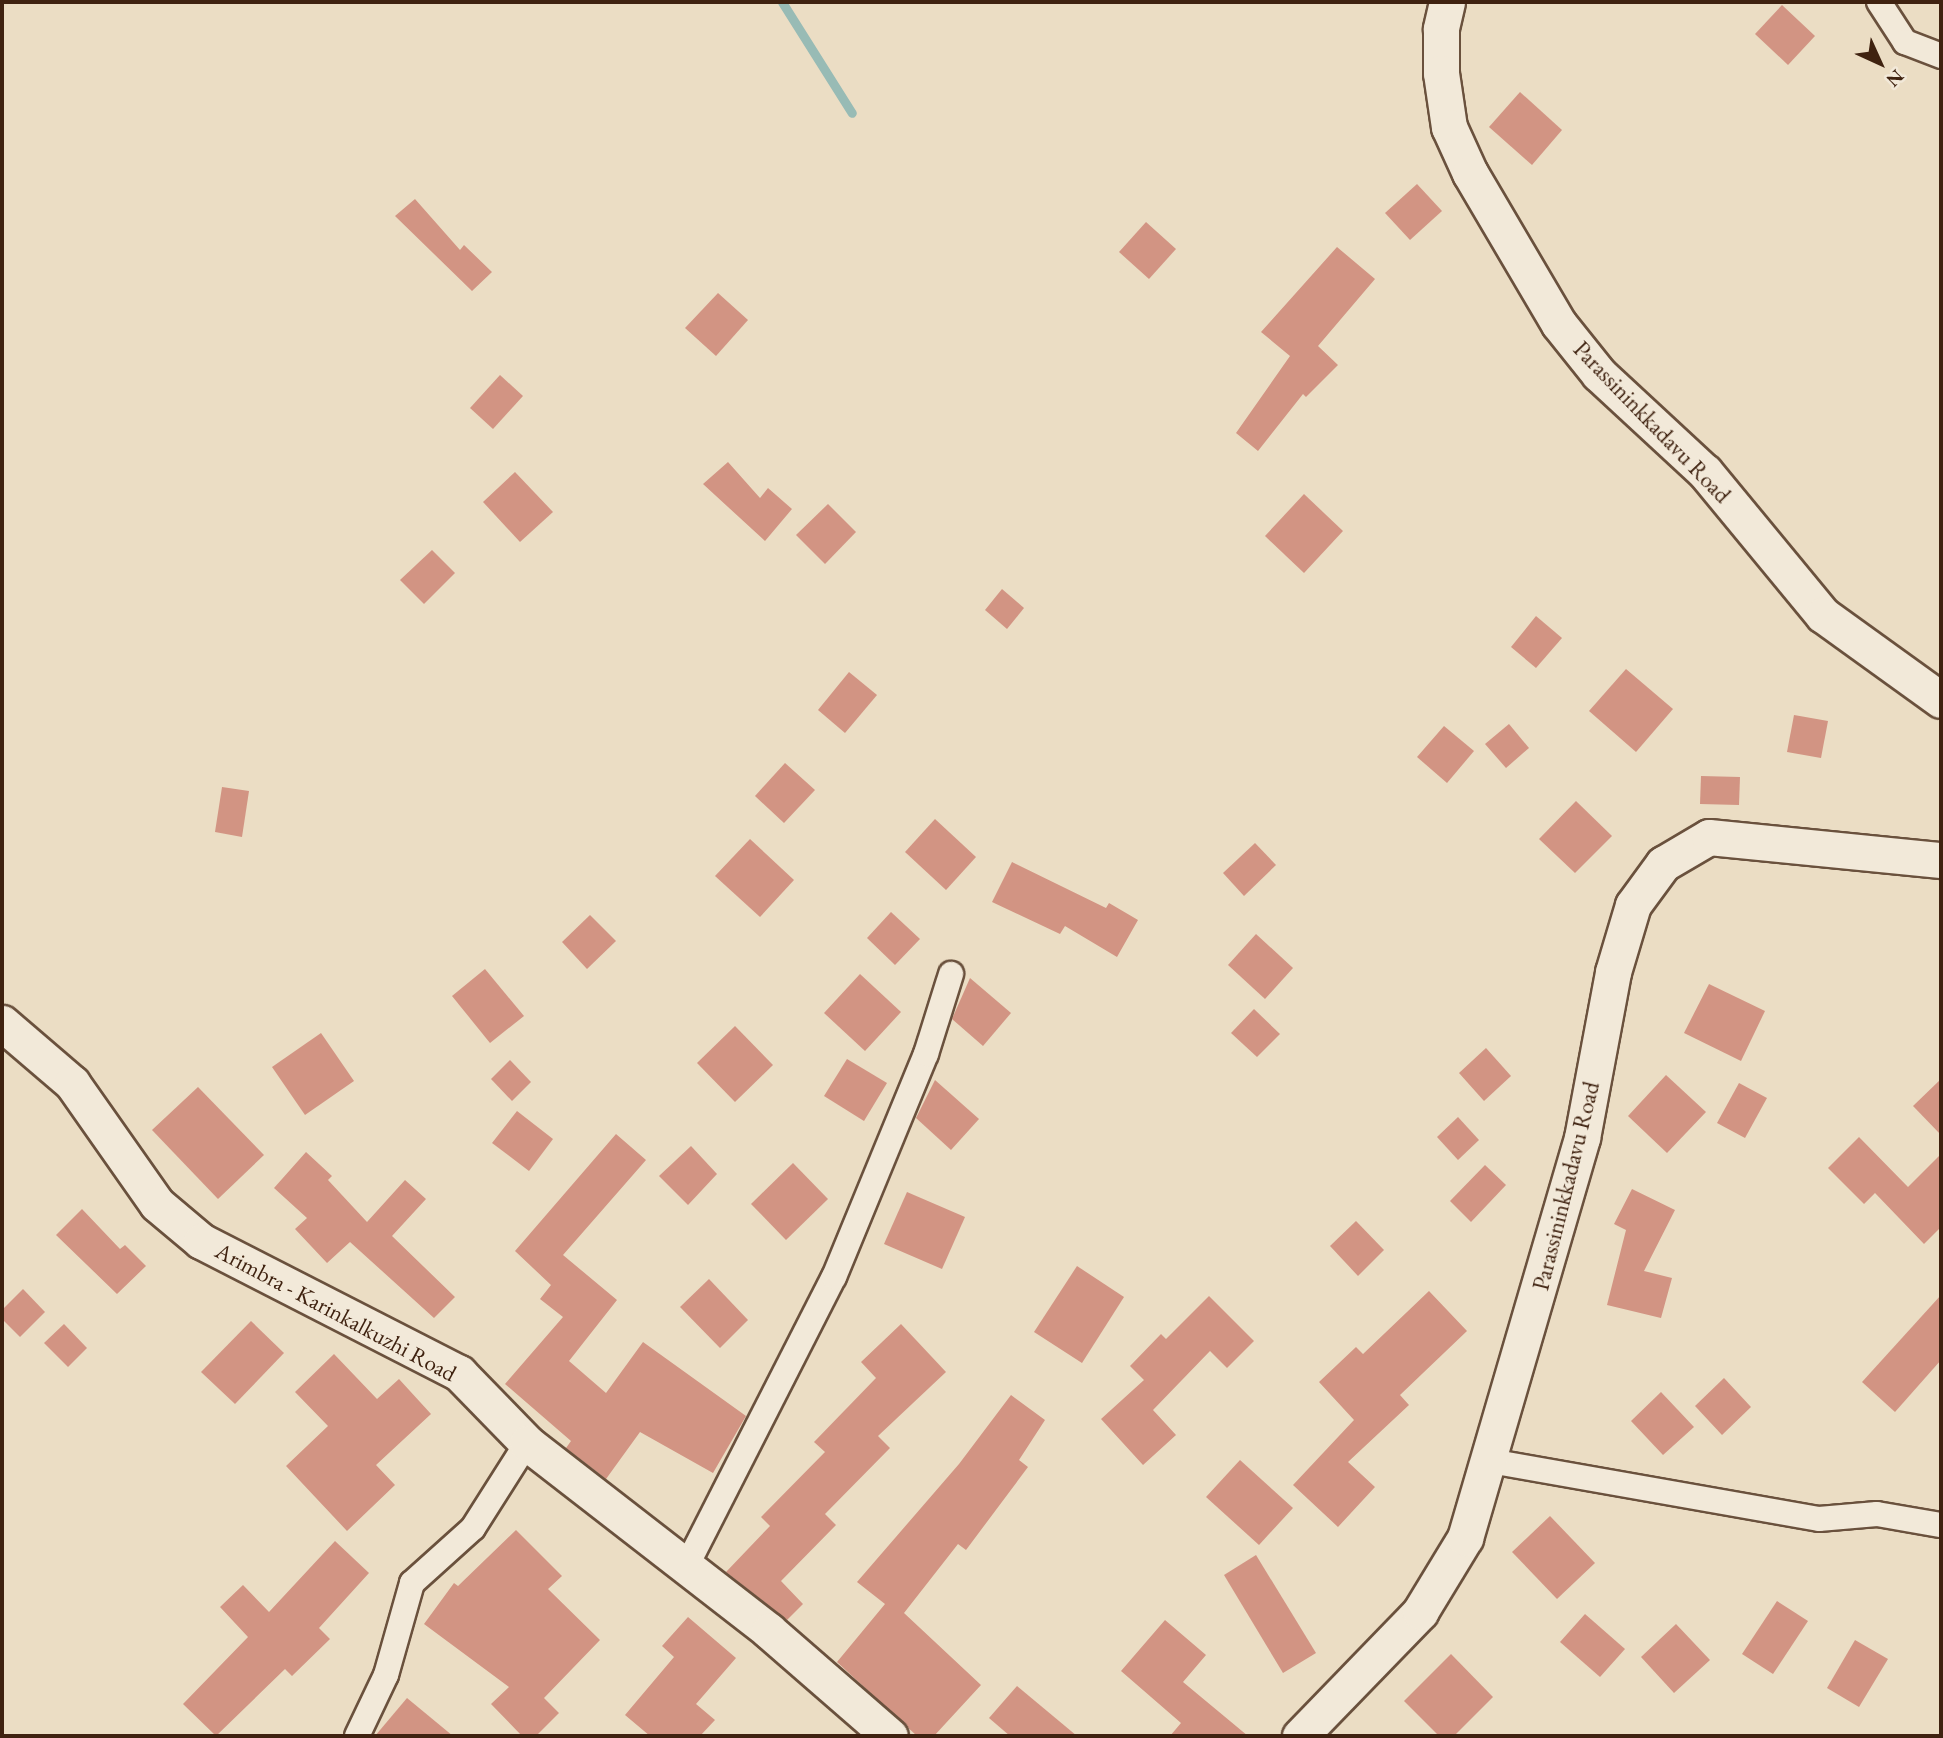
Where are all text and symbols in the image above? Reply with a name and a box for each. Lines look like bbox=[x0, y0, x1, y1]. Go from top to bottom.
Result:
north arrow bbox=[1845, 28, 1915, 98]
text: N bbox=[1881, 64, 1909, 92]
street label: Parassininkkadavu Road bbox=[1568, 335, 1736, 509]
street label: Parassininkkadavu Road bbox=[1527, 1079, 1605, 1293]
street label: Arimbra - Karinkalkuzhi Road bbox=[211, 1237, 461, 1387]

